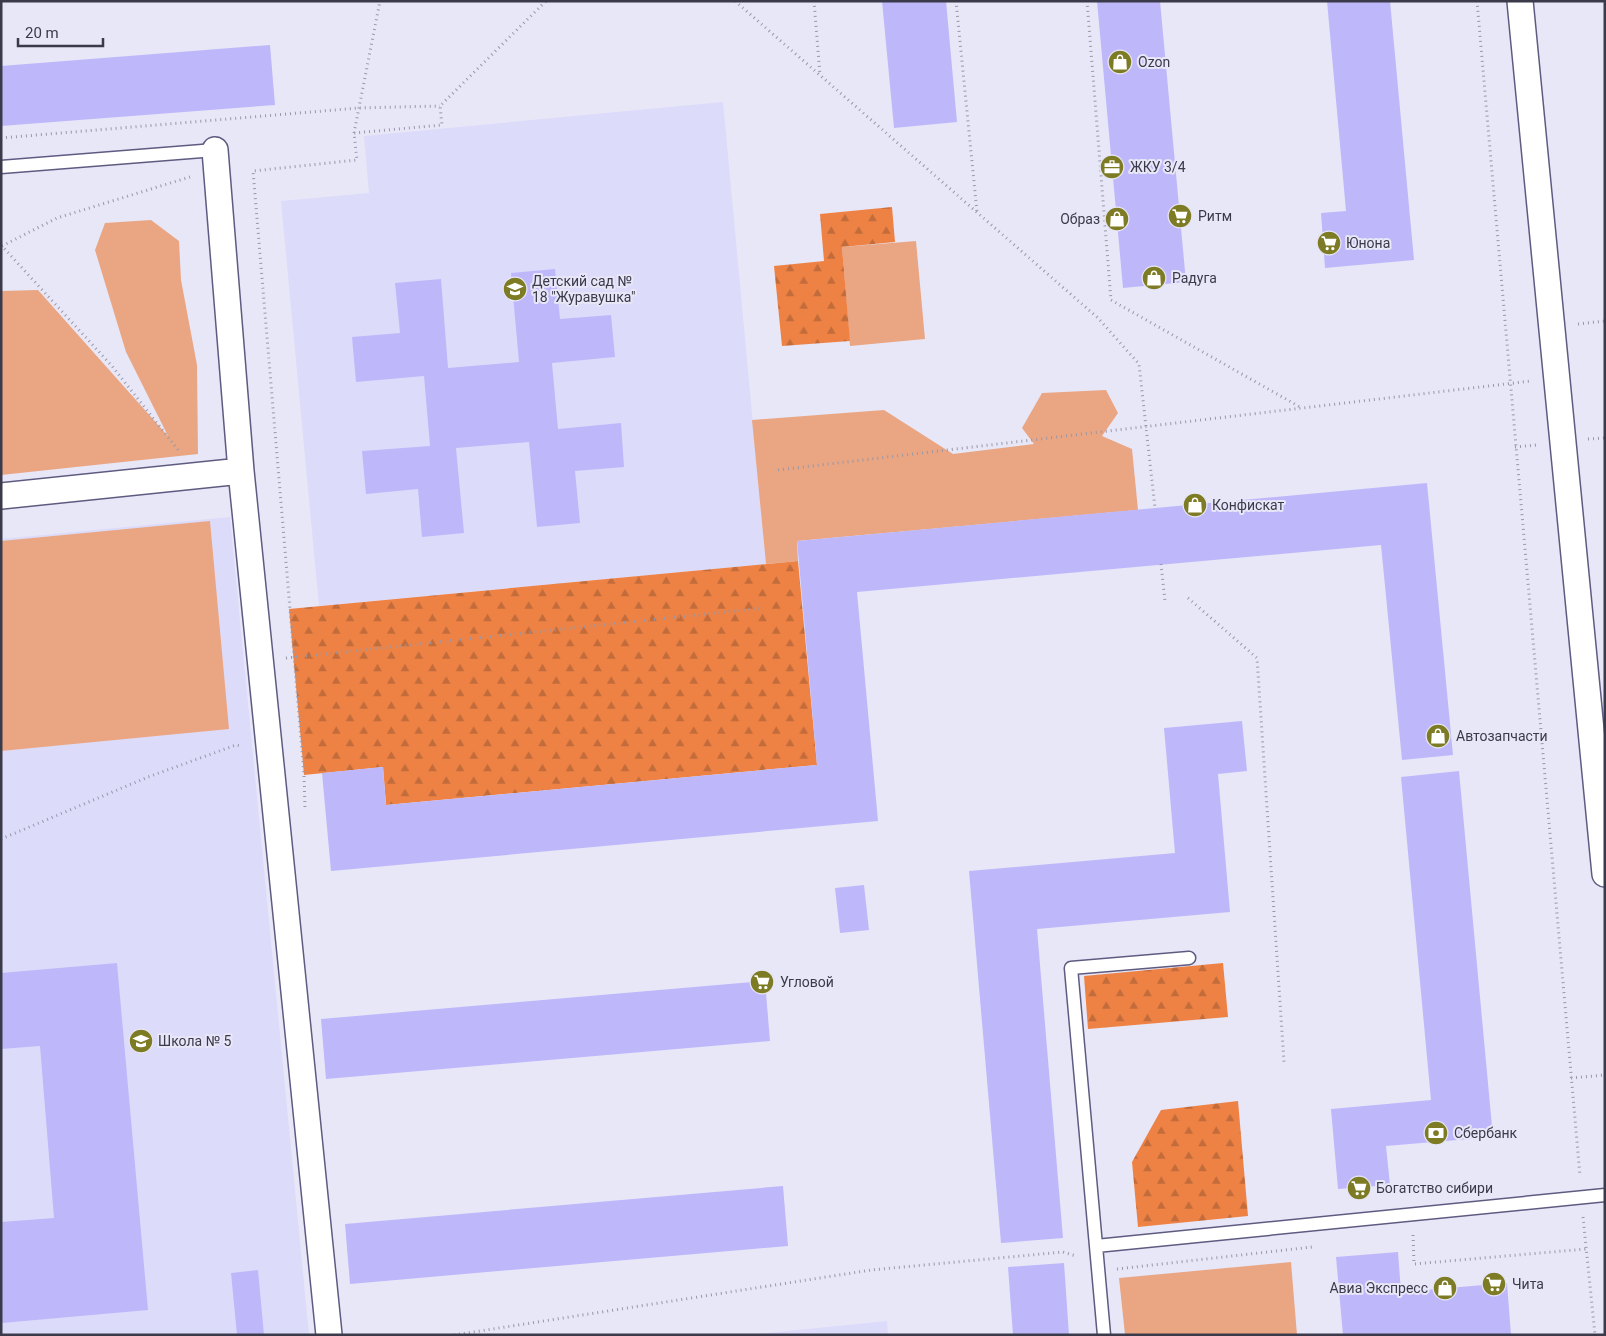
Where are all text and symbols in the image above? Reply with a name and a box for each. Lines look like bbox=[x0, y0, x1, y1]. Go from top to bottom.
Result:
scale bar bbox=[18, 15, 102, 47]
text: 20 m bbox=[25, 24, 59, 42]
shop icon: Ozon bbox=[1107, 49, 1133, 75]
place label: Ozon bbox=[1138, 54, 1170, 70]
office icon: ЖКУ 3/4 bbox=[1099, 154, 1125, 180]
place label: ЖКУ 3/4 bbox=[1130, 159, 1186, 175]
supermarket icon: Ритм bbox=[1167, 203, 1193, 229]
shop icon: Образ bbox=[1104, 206, 1130, 232]
place label: Ритм bbox=[1198, 208, 1232, 224]
place label: Образ bbox=[1060, 211, 1100, 227]
supermarket icon: Юнона bbox=[1316, 230, 1342, 256]
place label: Юнона bbox=[1346, 235, 1390, 251]
shop icon: Радуга bbox=[1141, 265, 1167, 291]
place label: Радуга bbox=[1172, 270, 1217, 286]
place label: Детский сад № 18 "Журавушка" bbox=[532, 273, 635, 305]
school or university icon: Детский сад № 18 "Журавушка" bbox=[502, 276, 528, 302]
shop icon: Конфискат bbox=[1182, 492, 1208, 518]
place label: Конфискат bbox=[1212, 497, 1285, 513]
shop icon: Автозапчасти bbox=[1425, 723, 1451, 749]
place label: Автозапчасти bbox=[1456, 728, 1548, 744]
supermarket icon: Угловой bbox=[749, 969, 775, 995]
place label: Угловой bbox=[780, 974, 834, 990]
school or university icon: Школа № 5 bbox=[128, 1028, 154, 1054]
place label: Школа № 5 bbox=[158, 1033, 232, 1049]
bank icon: Сбербанк bbox=[1423, 1120, 1449, 1146]
place label: Сбербанк bbox=[1454, 1125, 1518, 1141]
supermarket icon: Богатство сибири bbox=[1346, 1175, 1372, 1201]
place label: Богатство сибири bbox=[1376, 1180, 1493, 1196]
supermarket icon: Чита bbox=[1481, 1271, 1507, 1297]
shop icon: Авиа Экспресс bbox=[1432, 1275, 1458, 1301]
place label: Чита bbox=[1512, 1276, 1544, 1292]
place label: Авиа Экспресс bbox=[1329, 1280, 1428, 1296]

